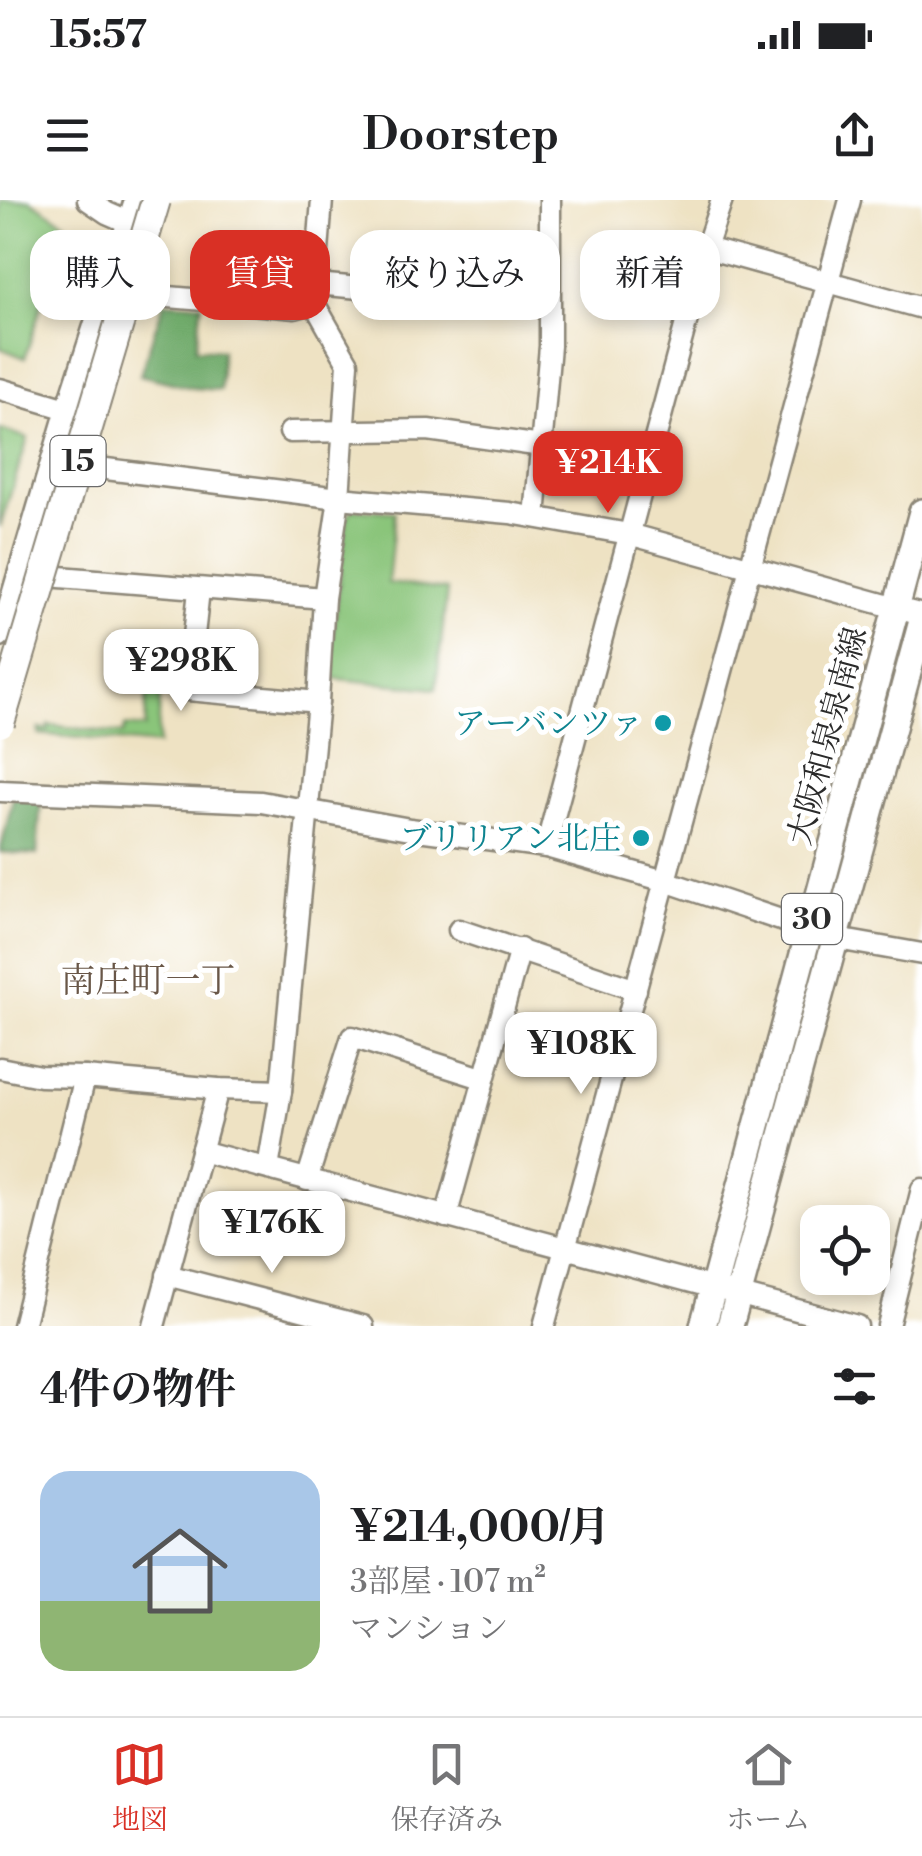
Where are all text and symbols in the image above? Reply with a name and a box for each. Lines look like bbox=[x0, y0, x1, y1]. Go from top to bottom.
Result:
text: 15:57 bbox=[50, 12, 147, 59]
text: Doorstep bbox=[363, 107, 559, 164]
icon: menu bbox=[40, 108, 95, 163]
icon: share bbox=[827, 108, 882, 163]
chip: 購入 bbox=[30, 230, 170, 320]
chip: 賃貸 bbox=[190, 230, 330, 320]
chip: 絞り込み bbox=[350, 230, 560, 320]
chip: 新着 bbox=[580, 230, 720, 320]
pin: ¥214K bbox=[538, 431, 678, 516]
road number: 15 bbox=[50, 436, 106, 486]
text: ¥214K bbox=[555, 443, 661, 483]
street label: 大阪和泉泉南線 bbox=[780, 623, 876, 850]
pin: ¥298K bbox=[111, 629, 251, 714]
text: ¥298K bbox=[125, 641, 237, 681]
place label: アーバンツァ bbox=[454, 704, 643, 744]
marker: アーバンツァ bbox=[652, 712, 674, 734]
place label: ブリリアン北庄 bbox=[400, 819, 621, 859]
marker: ブリリアン北庄 bbox=[630, 827, 652, 849]
road number: 30 bbox=[782, 894, 842, 944]
district label: 南庄町一丁 bbox=[60, 960, 236, 1003]
pin: ¥108K bbox=[511, 1012, 651, 1097]
text: ¥108K bbox=[527, 1024, 635, 1064]
pin: ¥176K bbox=[202, 1191, 342, 1276]
text: ¥176K bbox=[221, 1203, 323, 1243]
map controls bbox=[800, 1205, 890, 1295]
button: locate bbox=[800, 1205, 890, 1295]
icon: filters bbox=[827, 1359, 882, 1414]
text: 4件の物件 bbox=[40, 1364, 236, 1417]
text: ¥214,000/月 bbox=[350, 1502, 610, 1555]
icon: home bbox=[120, 1511, 240, 1631]
text: 3部屋 · 107 m² bbox=[350, 1562, 546, 1602]
text: マンション bbox=[350, 1609, 509, 1649]
tab: 地図 bbox=[112, 1737, 168, 1838]
tab: 保存済み bbox=[391, 1737, 503, 1838]
tab: ホーム bbox=[726, 1737, 810, 1838]

